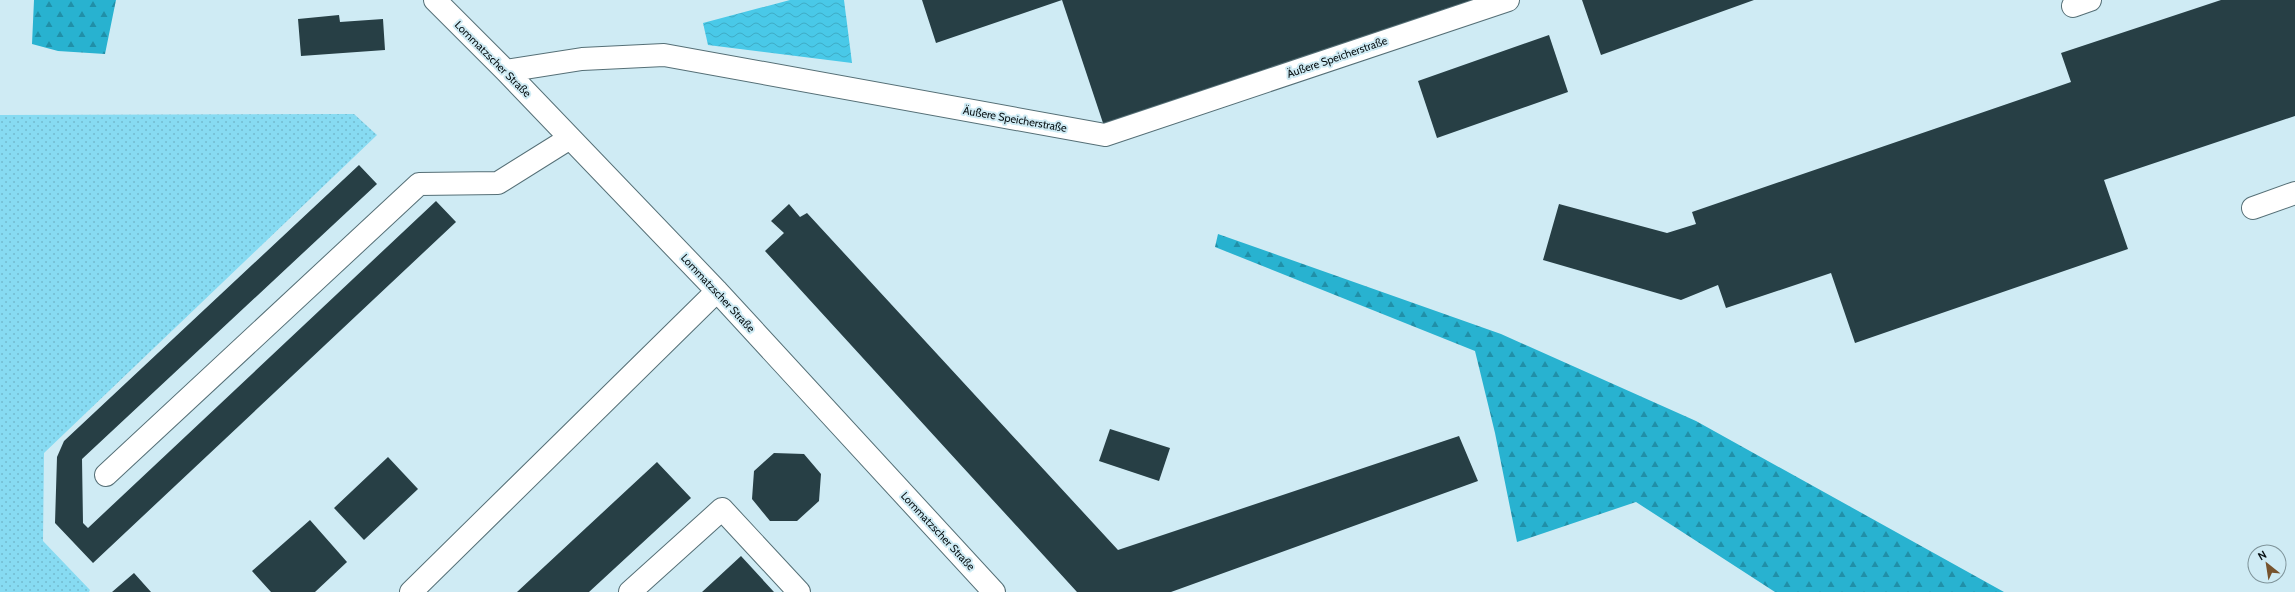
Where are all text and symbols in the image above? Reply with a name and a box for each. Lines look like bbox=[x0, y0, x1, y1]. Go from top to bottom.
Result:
street label: Lommatzscher Straße bbox=[452, 18, 534, 100]
street label: Äußere Speicherstraße bbox=[1285, 33, 1389, 81]
street label: Äußere Speicherstraße bbox=[962, 103, 1068, 135]
street label: Lommatzscher Straße bbox=[678, 251, 758, 336]
street label: Lommatzscher Straße bbox=[898, 489, 978, 574]
north arrow bbox=[2247, 544, 2287, 584]
text: N bbox=[2255, 547, 2269, 563]

